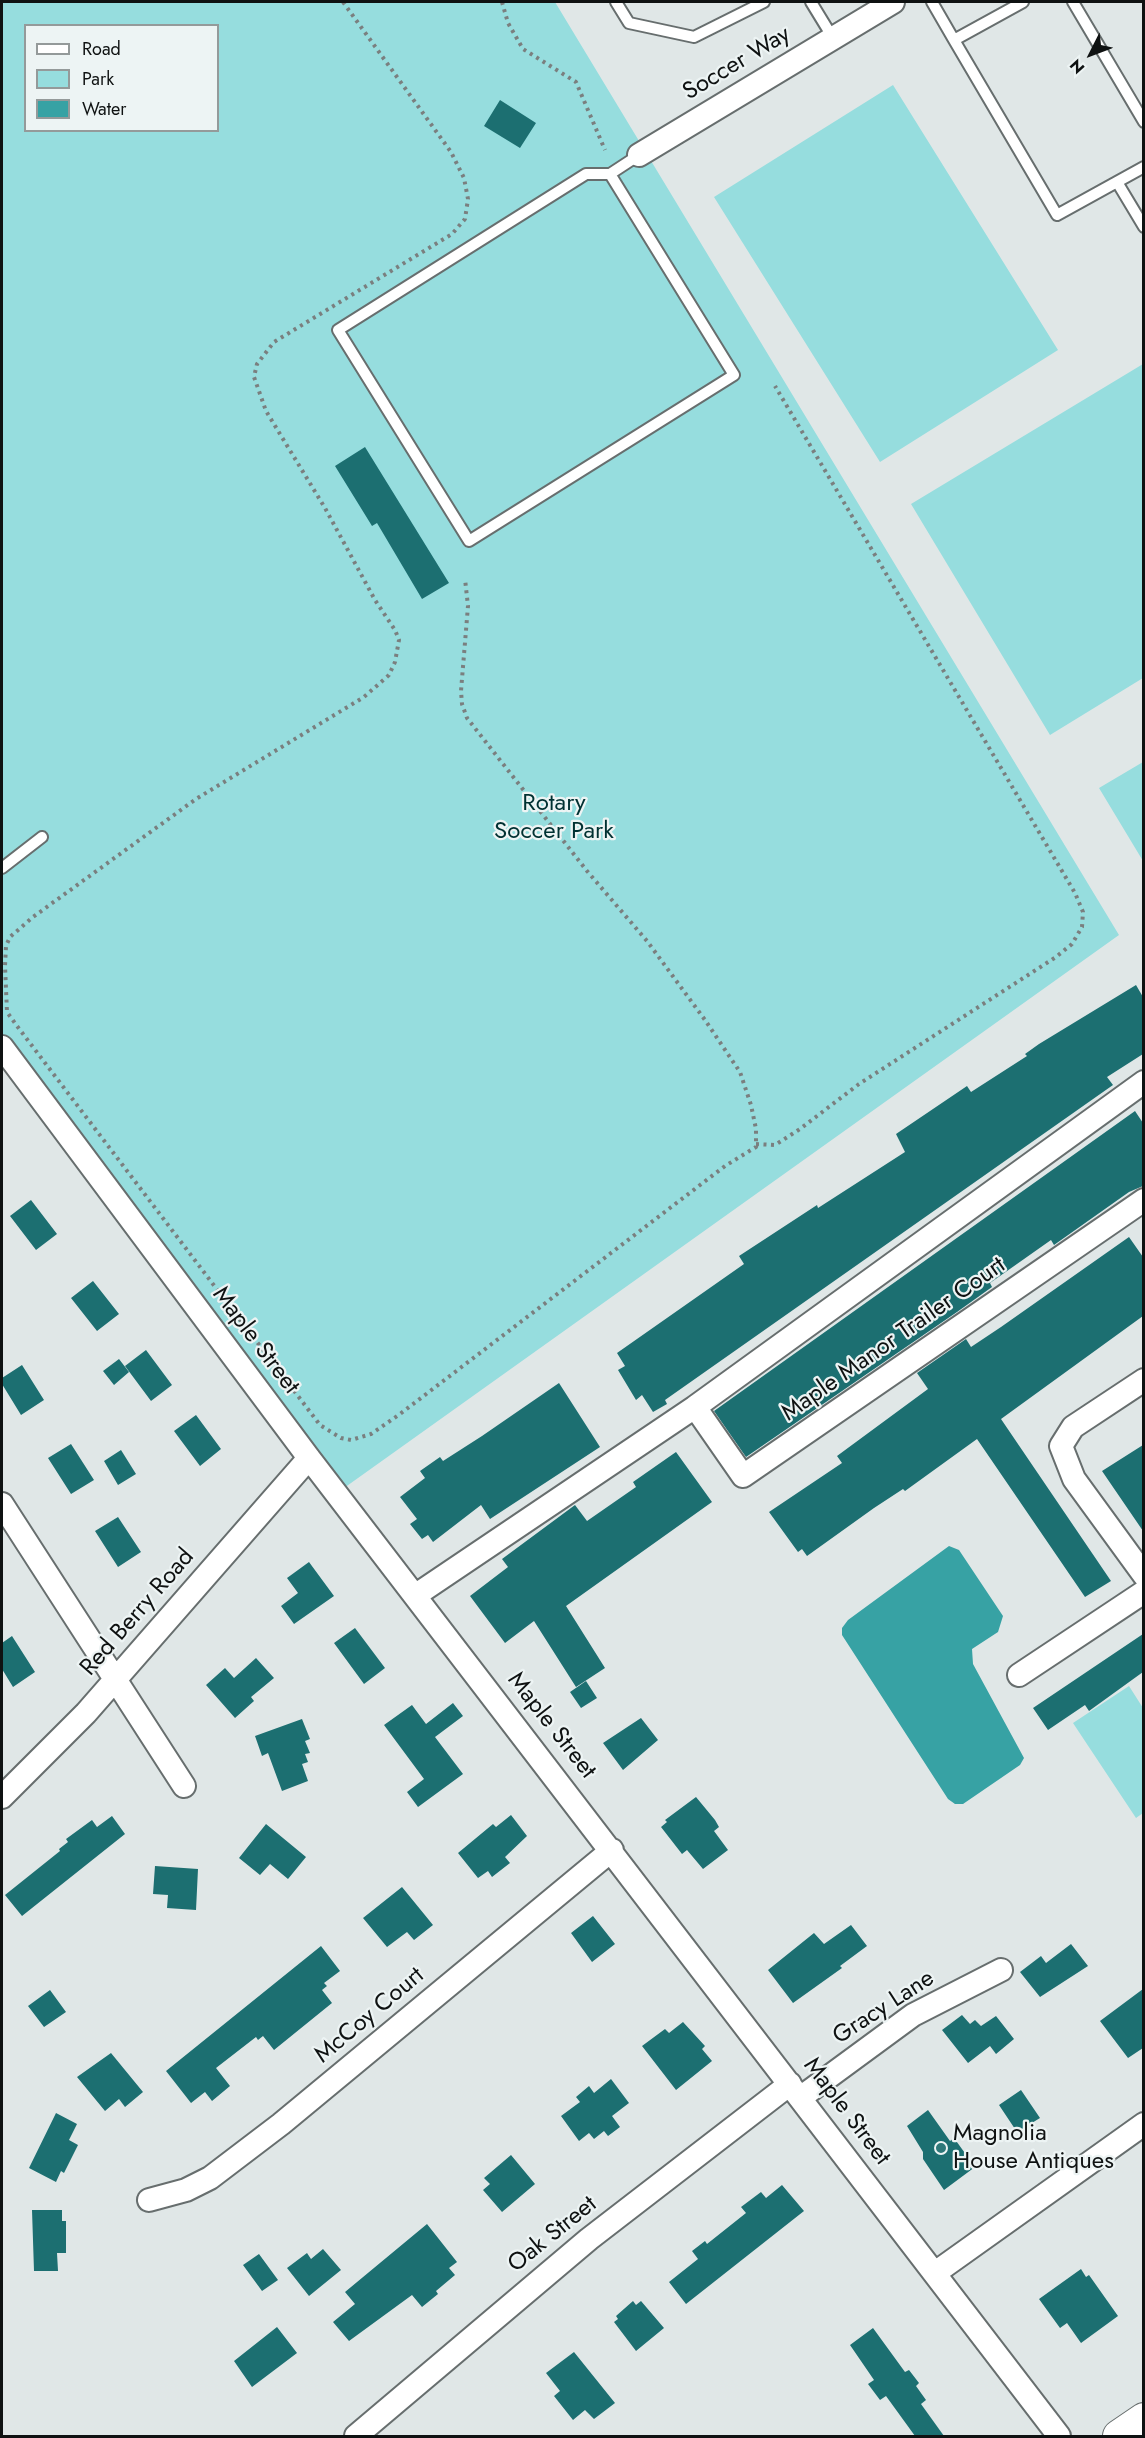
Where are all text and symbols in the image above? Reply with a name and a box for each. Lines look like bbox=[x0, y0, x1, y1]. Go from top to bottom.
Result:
street label: Soccer Way bbox=[678, 21, 796, 107]
legend bbox=[24, 24, 219, 132]
north arrow bbox=[1061, 24, 1121, 84]
text: Road bbox=[82, 36, 121, 62]
text: N bbox=[1064, 54, 1090, 79]
text: Park bbox=[82, 66, 114, 92]
text: Water bbox=[82, 96, 126, 122]
park label: Rotary Soccer Park bbox=[494, 790, 614, 846]
street label: Maple Manor Trailer Court bbox=[777, 1252, 1011, 1428]
street label: Maple Street bbox=[205, 1282, 305, 1400]
street label: Red Berry Road bbox=[75, 1543, 201, 1683]
street label: Maple Street bbox=[501, 1667, 601, 1785]
street label: McCoy Court bbox=[309, 1962, 431, 2070]
street label: Gracy Lane bbox=[828, 1965, 940, 2051]
street label: Maple Street bbox=[796, 2053, 896, 2171]
place label: Magnolia House Antiques bbox=[953, 2120, 1114, 2176]
marker: Magnolia House Antiques bbox=[934, 2141, 948, 2155]
street label: Oak Street bbox=[503, 2191, 603, 2279]

